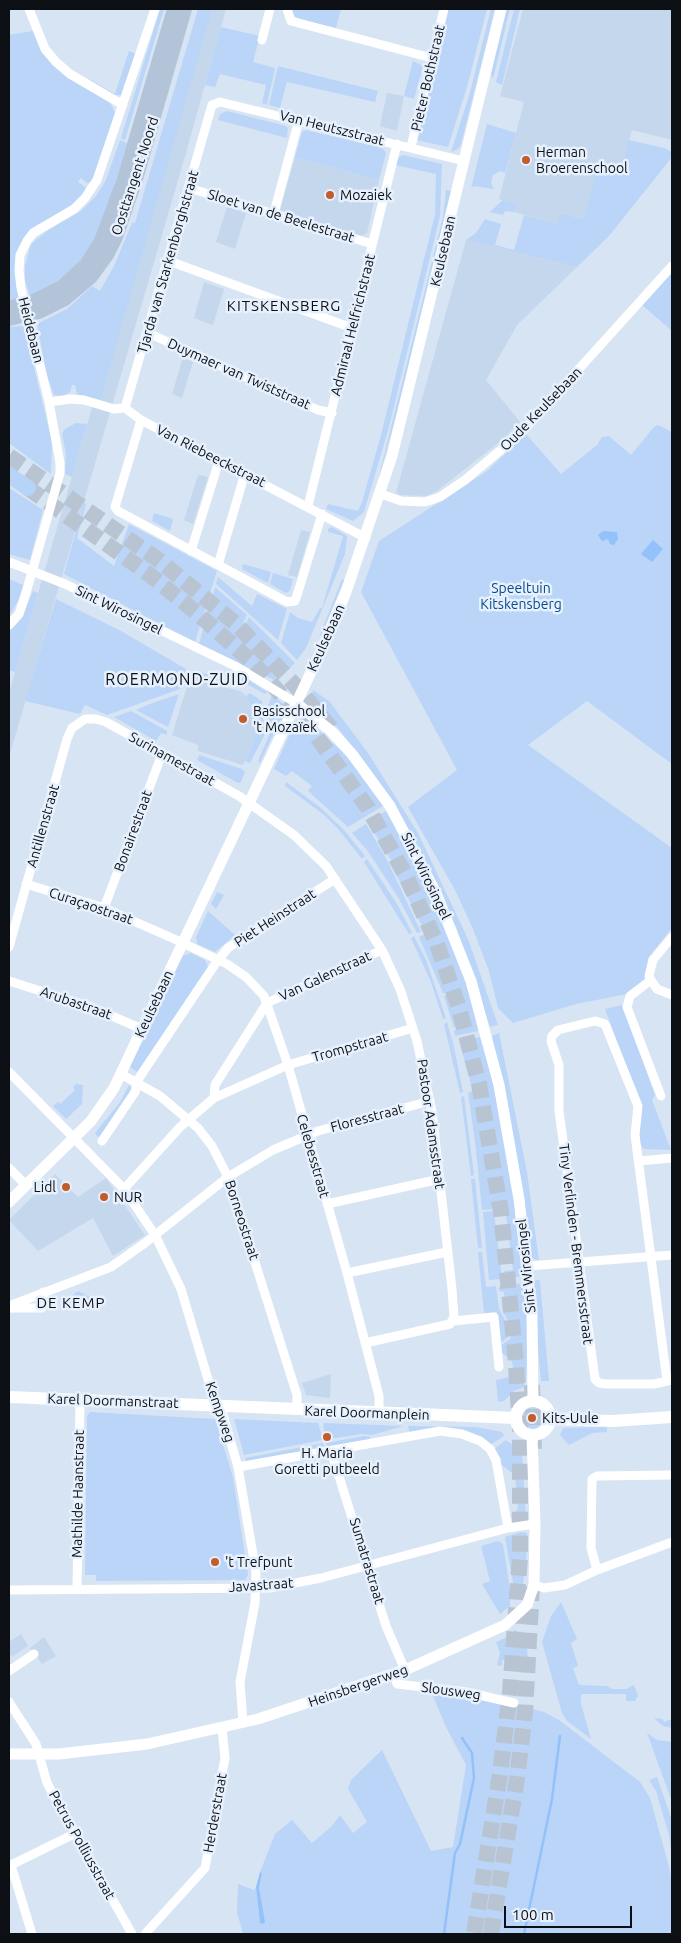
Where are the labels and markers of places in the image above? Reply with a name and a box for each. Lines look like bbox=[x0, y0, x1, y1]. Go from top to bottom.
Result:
place label: Herman Broerenschool bbox=[536, 144, 628, 176]
marker: Herman Broerenschool bbox=[520, 154, 532, 166]
place label: Mozaiek bbox=[340, 187, 392, 203]
marker: Mozaiek bbox=[324, 189, 336, 201]
place label: Basisschool 't Mozaïek bbox=[253, 703, 325, 736]
marker: Basisschool 't Mozaïek bbox=[237, 713, 249, 725]
place label: Lidl bbox=[34, 1179, 56, 1195]
marker: Lidl bbox=[60, 1181, 72, 1193]
place label: NUR bbox=[114, 1189, 142, 1205]
marker: NUR bbox=[98, 1191, 110, 1203]
place label: Kits-Uule bbox=[542, 1410, 599, 1426]
marker: Kits-Uule bbox=[526, 1412, 538, 1424]
marker: H. Maria Goretti putbeeld bbox=[321, 1431, 333, 1443]
place label: H. Maria Goretti putbeeld bbox=[274, 1445, 380, 1478]
place label: 't Trefpunt bbox=[225, 1554, 292, 1570]
marker: 't Trefpunt bbox=[209, 1556, 221, 1568]

